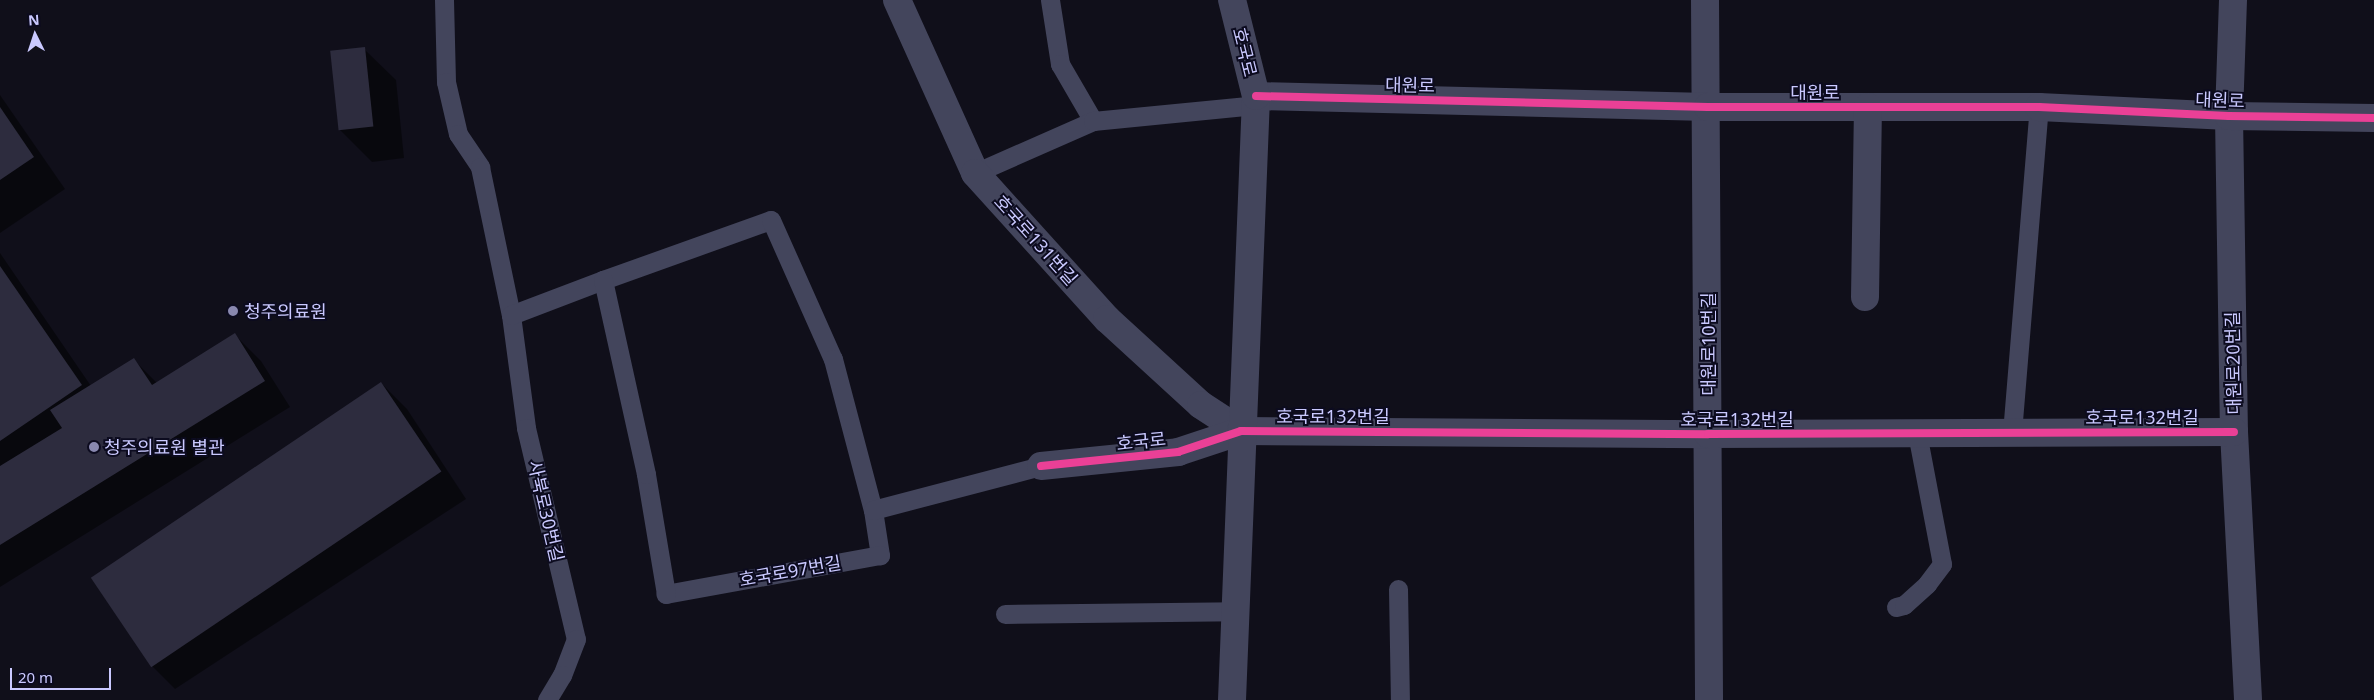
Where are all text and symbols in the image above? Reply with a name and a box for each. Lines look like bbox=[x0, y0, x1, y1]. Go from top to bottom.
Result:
north arrow bbox=[10, 10, 60, 60]
text: N bbox=[28, 10, 40, 29]
street label: 호국로 bbox=[1229, 25, 1261, 79]
street label: 대원로 bbox=[1385, 74, 1435, 96]
street label: 대원로 bbox=[1790, 81, 1840, 103]
street label: 대원로 bbox=[2195, 88, 2245, 112]
street label: 호국로131번길 bbox=[990, 191, 1082, 289]
street label: 대원로10번길 bbox=[1697, 292, 1719, 396]
place label: 청주의료원 bbox=[244, 300, 327, 322]
marker: 청주의료원 bbox=[226, 304, 240, 318]
street label: 대원로20번길 bbox=[2221, 311, 2245, 415]
street label: 호국로132번길 bbox=[1276, 405, 1390, 427]
street label: 호국로132번길 bbox=[2085, 406, 2199, 428]
street label: 호국로132번길 bbox=[1680, 408, 1794, 430]
street label: 호국로 bbox=[1115, 428, 1167, 454]
place label: 청주의료원 별관 bbox=[104, 436, 225, 458]
marker: 청주의료원 별관 bbox=[88, 441, 100, 453]
street label: 사북로30번길 bbox=[524, 458, 568, 564]
street label: 호국로97번길 bbox=[737, 551, 843, 591]
scale bar bbox=[12, 658, 114, 690]
text: 20 m bbox=[18, 667, 53, 687]

